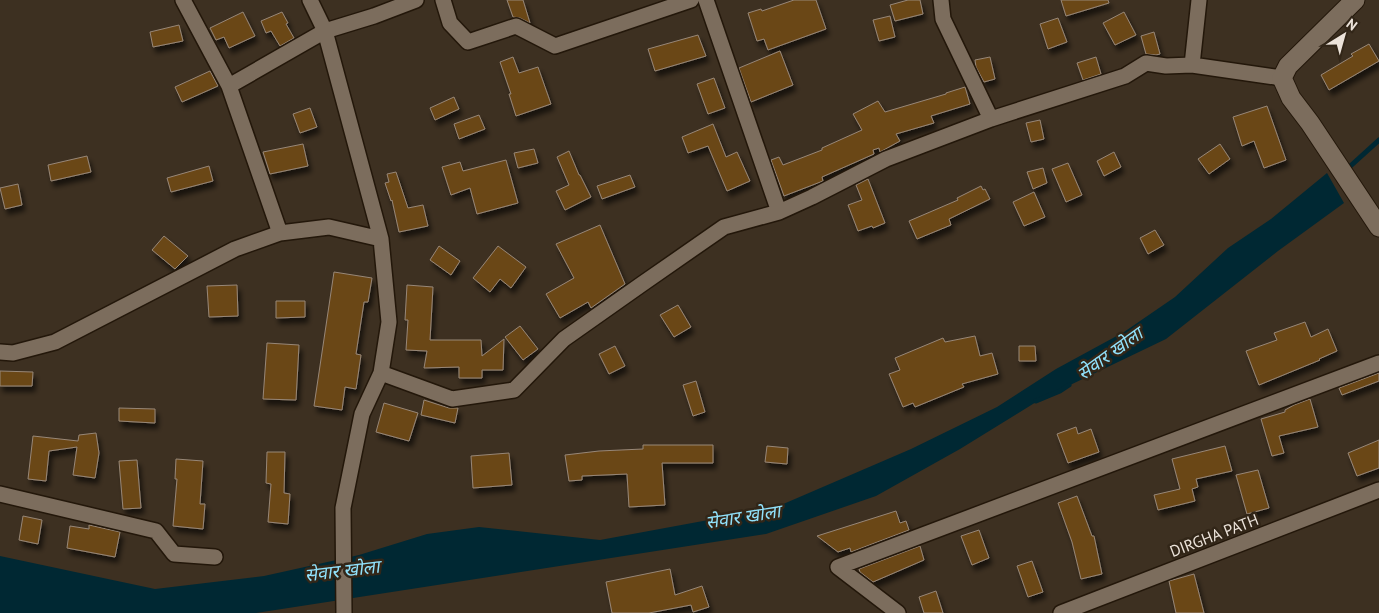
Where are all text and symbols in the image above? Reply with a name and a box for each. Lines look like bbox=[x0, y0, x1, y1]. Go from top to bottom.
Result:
north arrow bbox=[1319, 10, 1369, 60]
text: N bbox=[1343, 15, 1361, 35]
water label: सेवार खोला bbox=[1073, 320, 1150, 385]
water label: सेवार खोला bbox=[704, 499, 785, 534]
street label: DIRGHA PATH bbox=[1167, 509, 1261, 561]
water label: सेवार खोला bbox=[303, 554, 384, 587]

